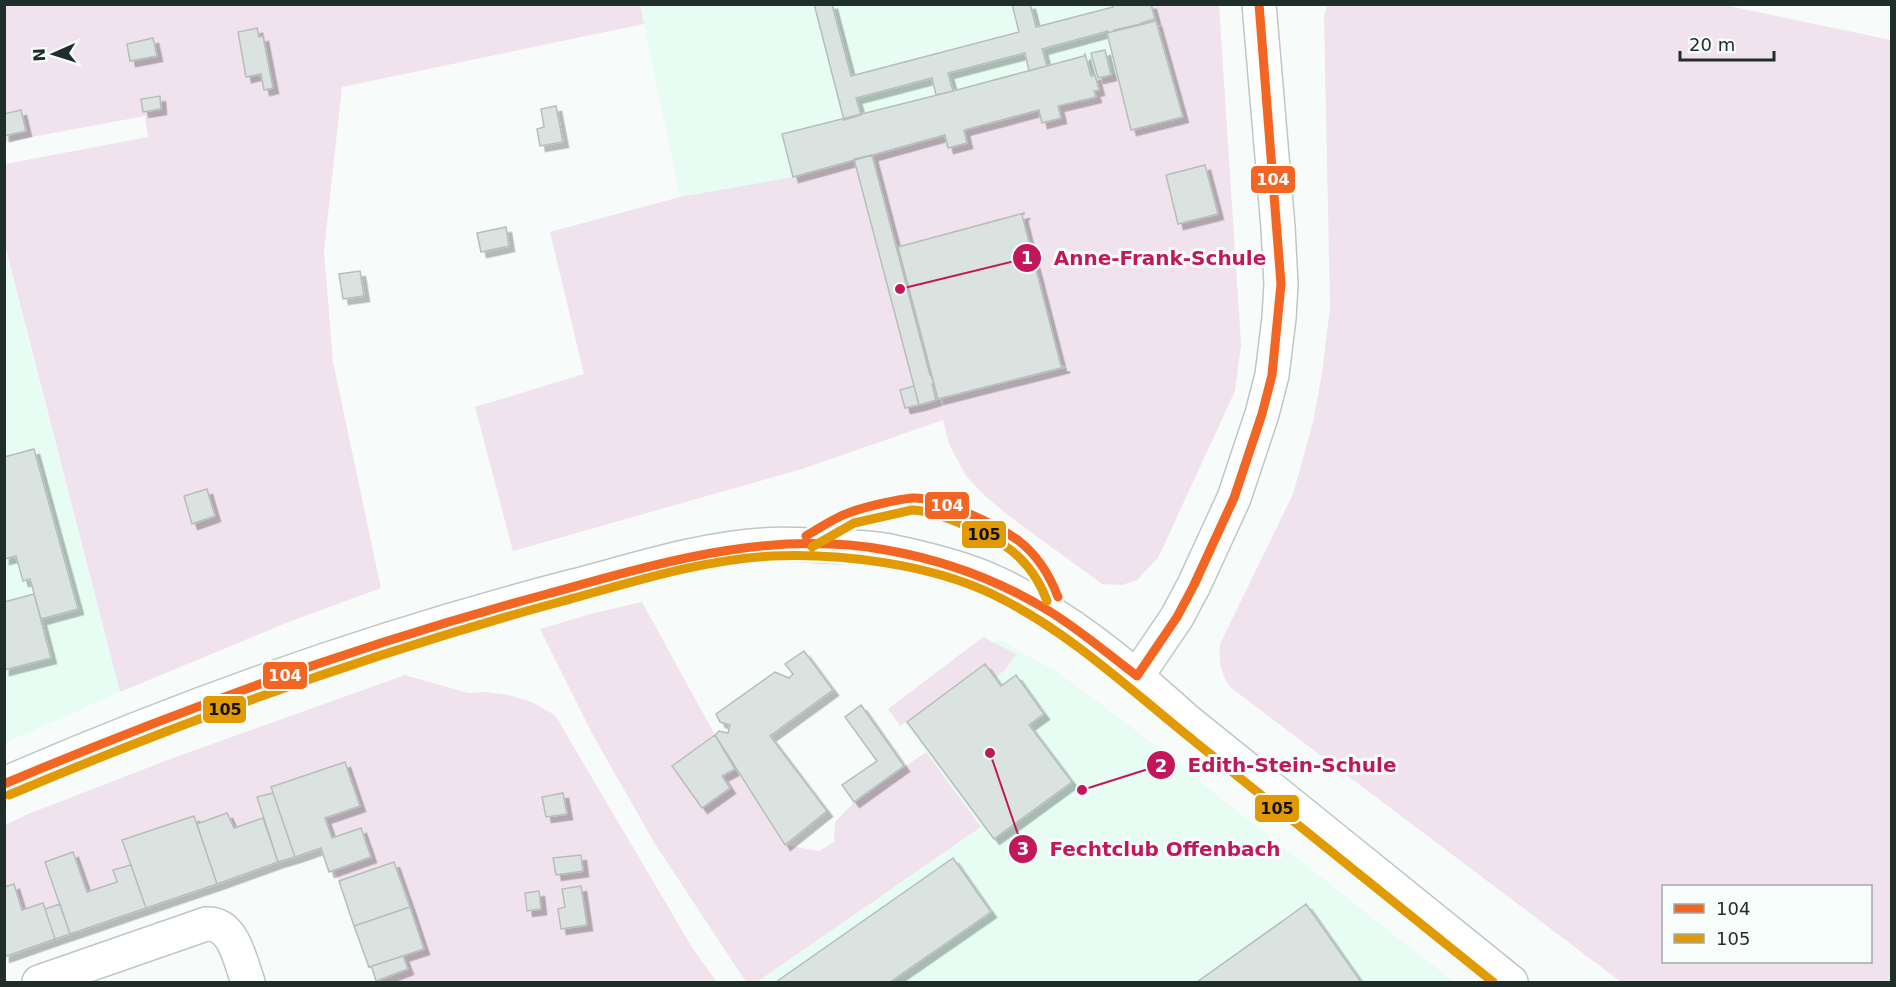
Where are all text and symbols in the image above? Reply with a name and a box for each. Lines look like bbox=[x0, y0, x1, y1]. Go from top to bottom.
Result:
north arrow bbox=[24, 24, 84, 84]
scale bar bbox=[1680, 24, 1774, 62]
text: 20 m bbox=[1689, 34, 1735, 55]
text: N bbox=[30, 48, 49, 62]
line badge: 104 bbox=[1250, 165, 1296, 194]
text: 104 bbox=[1256, 170, 1290, 189]
callout: Anne-Frank-Schule bbox=[1012, 239, 1279, 277]
text: Anne-Frank-Schule bbox=[1054, 246, 1266, 270]
text: 1 bbox=[1021, 247, 1033, 268]
line badge: 104 bbox=[924, 491, 970, 520]
text: 104 bbox=[930, 496, 964, 515]
line badge: 105 bbox=[961, 520, 1007, 549]
text: 105 bbox=[967, 525, 1001, 544]
line badge: 104 bbox=[262, 661, 308, 690]
text: 104 bbox=[268, 666, 302, 685]
line badge: 105 bbox=[202, 695, 247, 724]
text: 105 bbox=[208, 700, 242, 719]
callout: Edith-Stein-Schule bbox=[1146, 746, 1409, 784]
text: Edith-Stein-Schule bbox=[1187, 753, 1397, 777]
text: 2 bbox=[1155, 755, 1167, 776]
line badge: 105 bbox=[1254, 794, 1300, 823]
text: 105 bbox=[1260, 799, 1294, 818]
callout: Fechtclub Offenbach bbox=[1008, 830, 1293, 868]
text: Fechtclub Offenbach bbox=[1049, 837, 1281, 861]
text: 3 bbox=[1017, 838, 1029, 859]
legend bbox=[1662, 885, 1872, 963]
text: 104 bbox=[1716, 898, 1750, 919]
text: 105 bbox=[1716, 928, 1750, 949]

